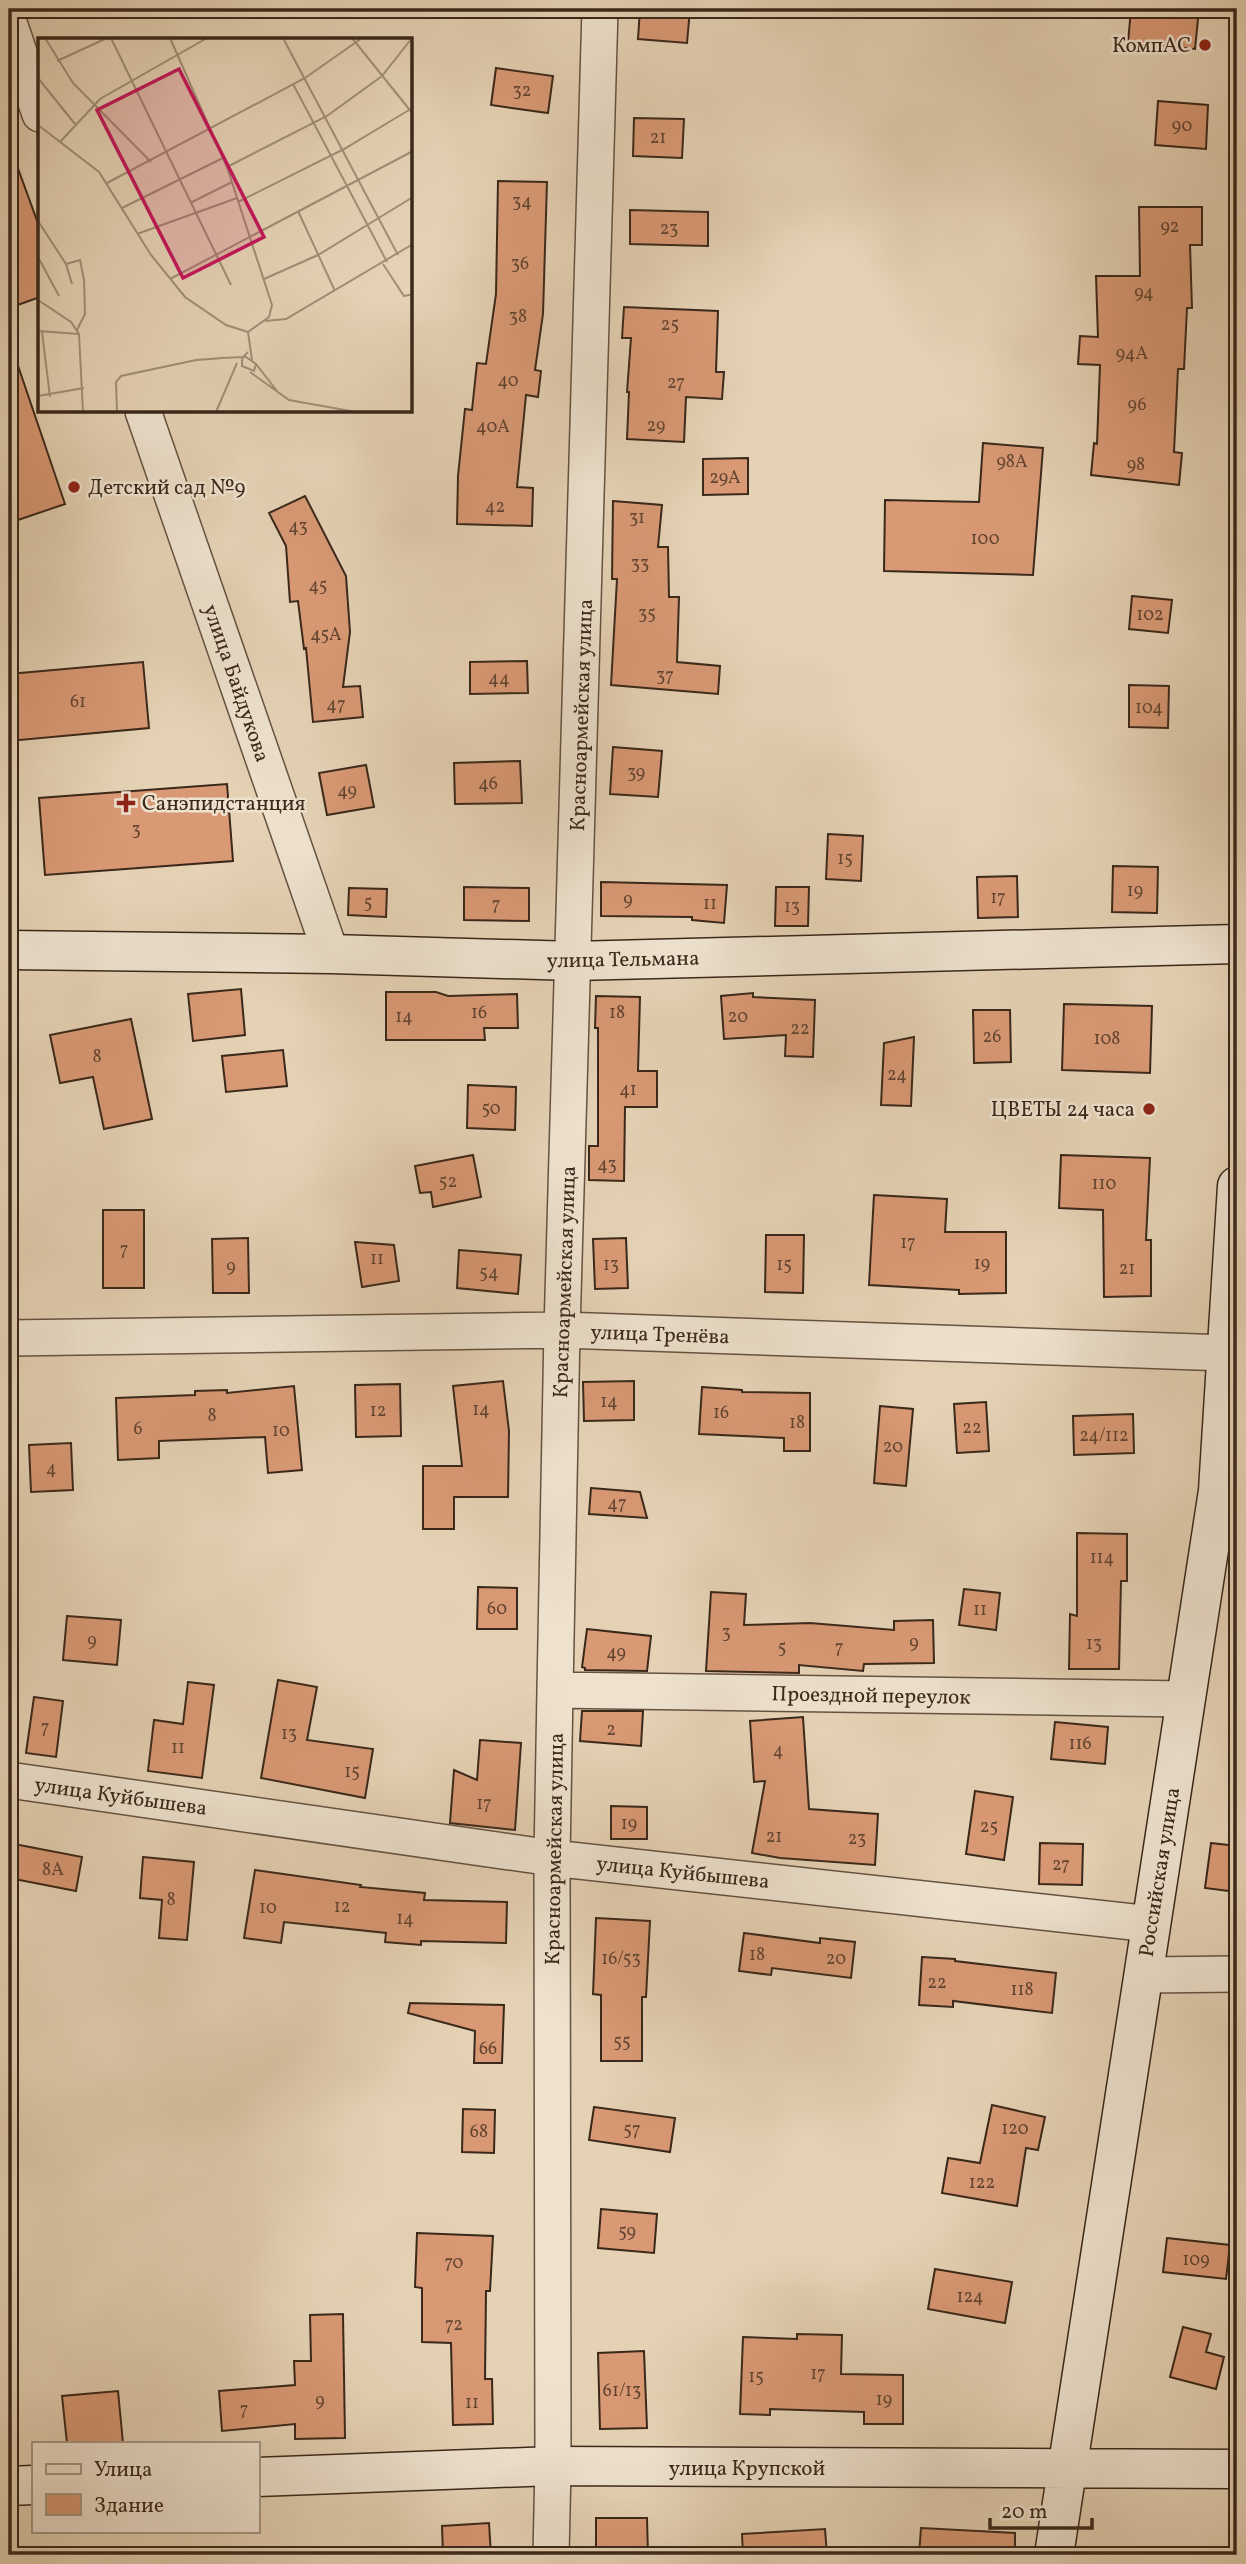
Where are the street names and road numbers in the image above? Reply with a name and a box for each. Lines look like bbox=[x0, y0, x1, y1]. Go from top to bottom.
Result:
street label: Красноармейская улица bbox=[564, 598, 601, 832]
street label: улица Байдукова bbox=[195, 601, 276, 766]
street label: улица Тельмана bbox=[546, 945, 700, 976]
street label: Красноармейская улица bbox=[547, 1165, 584, 1399]
street label: улица Тренёва bbox=[590, 1319, 730, 1352]
street label: Проездной переулок bbox=[771, 1680, 971, 1713]
street label: Красноармейская улица bbox=[539, 1732, 572, 1966]
street label: улица Куйбышева bbox=[33, 1771, 209, 1824]
street label: Российская улица bbox=[1133, 1785, 1188, 1959]
street label: улица Куйбышева bbox=[595, 1850, 771, 1897]
street label: улица Крупской bbox=[669, 2455, 825, 2484]

